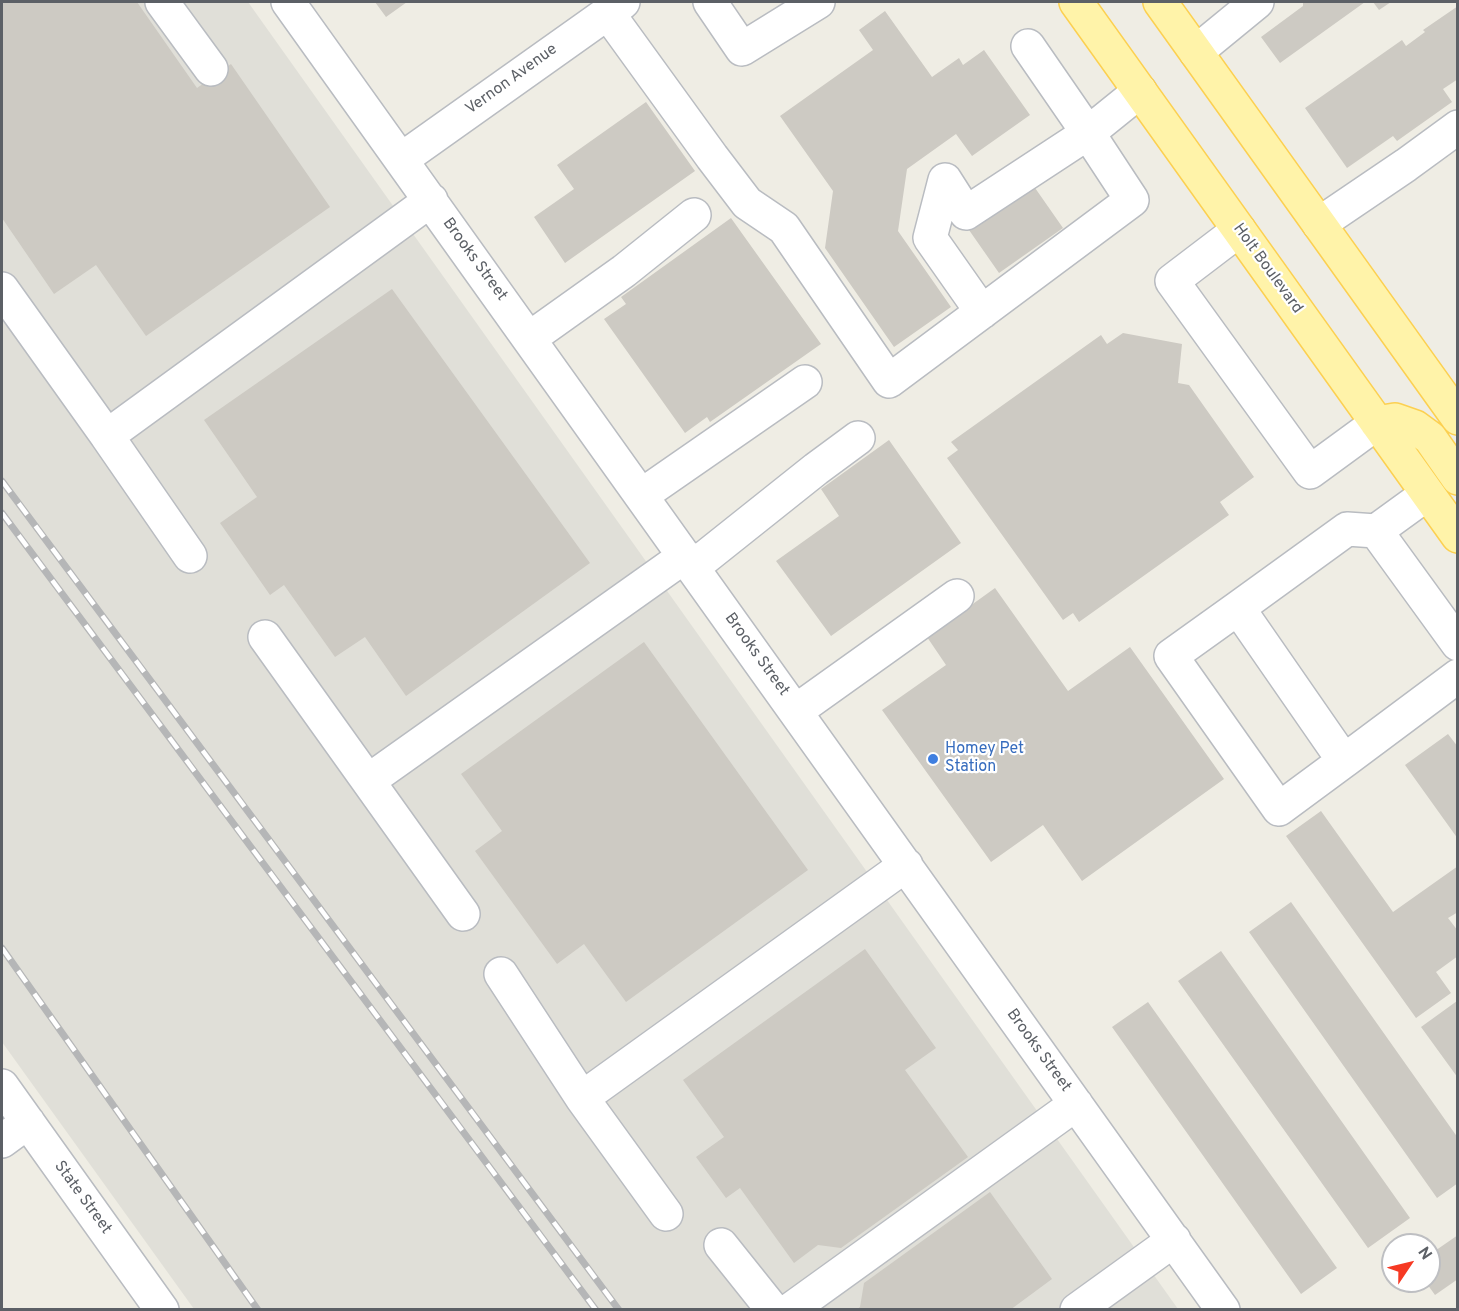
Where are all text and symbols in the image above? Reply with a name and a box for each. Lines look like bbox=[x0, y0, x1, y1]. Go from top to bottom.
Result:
street label: Vernon Avenue bbox=[463, 40, 561, 120]
street label: Brooks Street bbox=[437, 215, 511, 305]
street label: Holt Boulevard bbox=[1228, 220, 1306, 318]
street label: Brooks Street bbox=[719, 610, 793, 700]
place label: Homey Pet Station bbox=[945, 740, 1024, 778]
marker: Homey Pet Station bbox=[926, 752, 940, 766]
street label: Brooks Street bbox=[1001, 1006, 1075, 1096]
street label: State Street bbox=[49, 1158, 115, 1238]
north arrow bbox=[1381, 1233, 1441, 1293]
text: N bbox=[1413, 1243, 1436, 1264]

